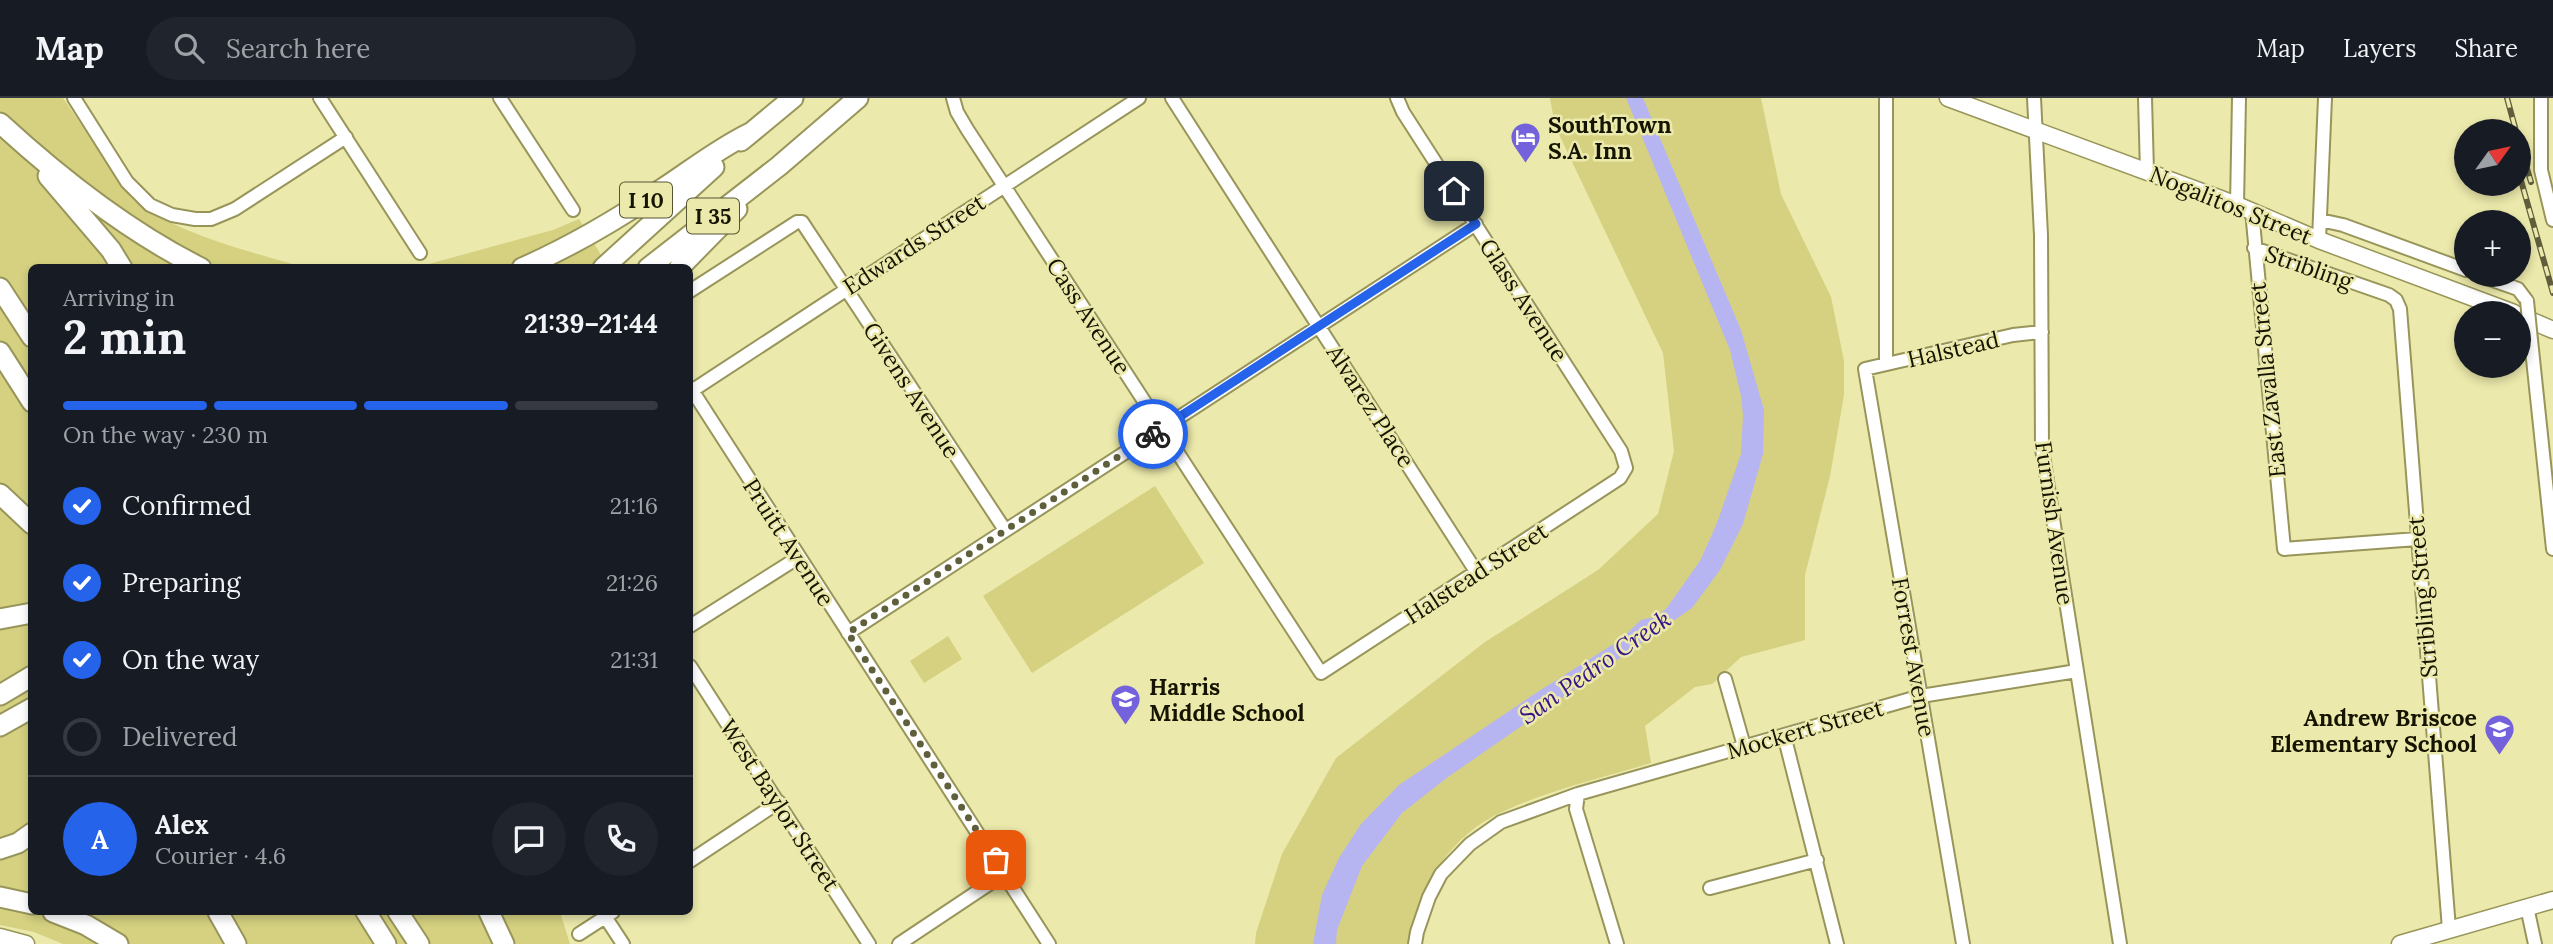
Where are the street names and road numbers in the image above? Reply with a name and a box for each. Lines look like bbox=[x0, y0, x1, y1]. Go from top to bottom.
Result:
street label: Nogalitos Street bbox=[2146, 159, 2317, 251]
road number: I 10 bbox=[620, 182, 672, 217]
street label: Edwards Street bbox=[838, 187, 991, 301]
road number: I 35 bbox=[687, 198, 739, 234]
street label: Glass Avenue bbox=[1473, 233, 1575, 367]
street label: Stribling bbox=[2261, 238, 2358, 296]
street label: Cass Avenue bbox=[1041, 252, 1137, 380]
street label: East Zavalla Street bbox=[2242, 281, 2292, 479]
street label: Givens Avenue bbox=[857, 316, 967, 464]
street label: Halstead bbox=[1904, 324, 2002, 374]
street label: Alvarez Place bbox=[1320, 338, 1421, 473]
street label: Furnish Avenue bbox=[2029, 439, 2081, 607]
street label: Pruitt Avenue bbox=[737, 473, 841, 611]
street label: Stribling Street bbox=[2400, 515, 2444, 679]
street label: Halstead Street bbox=[1399, 516, 1553, 630]
street label: Forrest Avenue bbox=[1886, 575, 1942, 739]
street label: Mockert Street bbox=[1723, 693, 1887, 765]
street label: West Baylor Street bbox=[714, 714, 846, 896]

